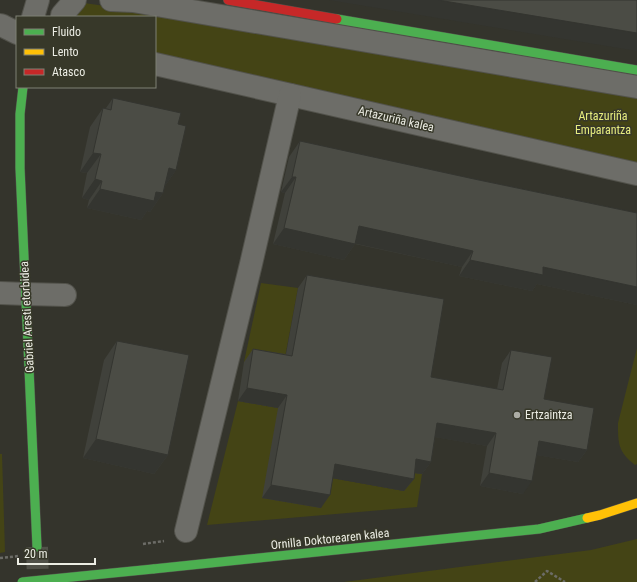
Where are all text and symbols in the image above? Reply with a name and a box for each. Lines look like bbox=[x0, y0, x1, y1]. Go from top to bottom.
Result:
legend bbox=[16, 16, 156, 88]
text: Fluido bbox=[52, 25, 81, 39]
text: Lento bbox=[52, 45, 79, 59]
text: Atasco bbox=[52, 65, 85, 79]
street label: Artazuriña kalea bbox=[357, 103, 435, 135]
park label: Artazuriña Emparantza bbox=[575, 109, 631, 137]
street label: Gabriel Aresti etorbidea bbox=[17, 261, 37, 373]
place label: Ertzaintza bbox=[525, 408, 573, 422]
marker: Ertzaintza bbox=[512, 410, 522, 420]
street label: Ornilla Doktorearen kalea bbox=[270, 526, 390, 552]
scale bar bbox=[18, 540, 95, 566]
text: 20 m bbox=[24, 547, 48, 561]

